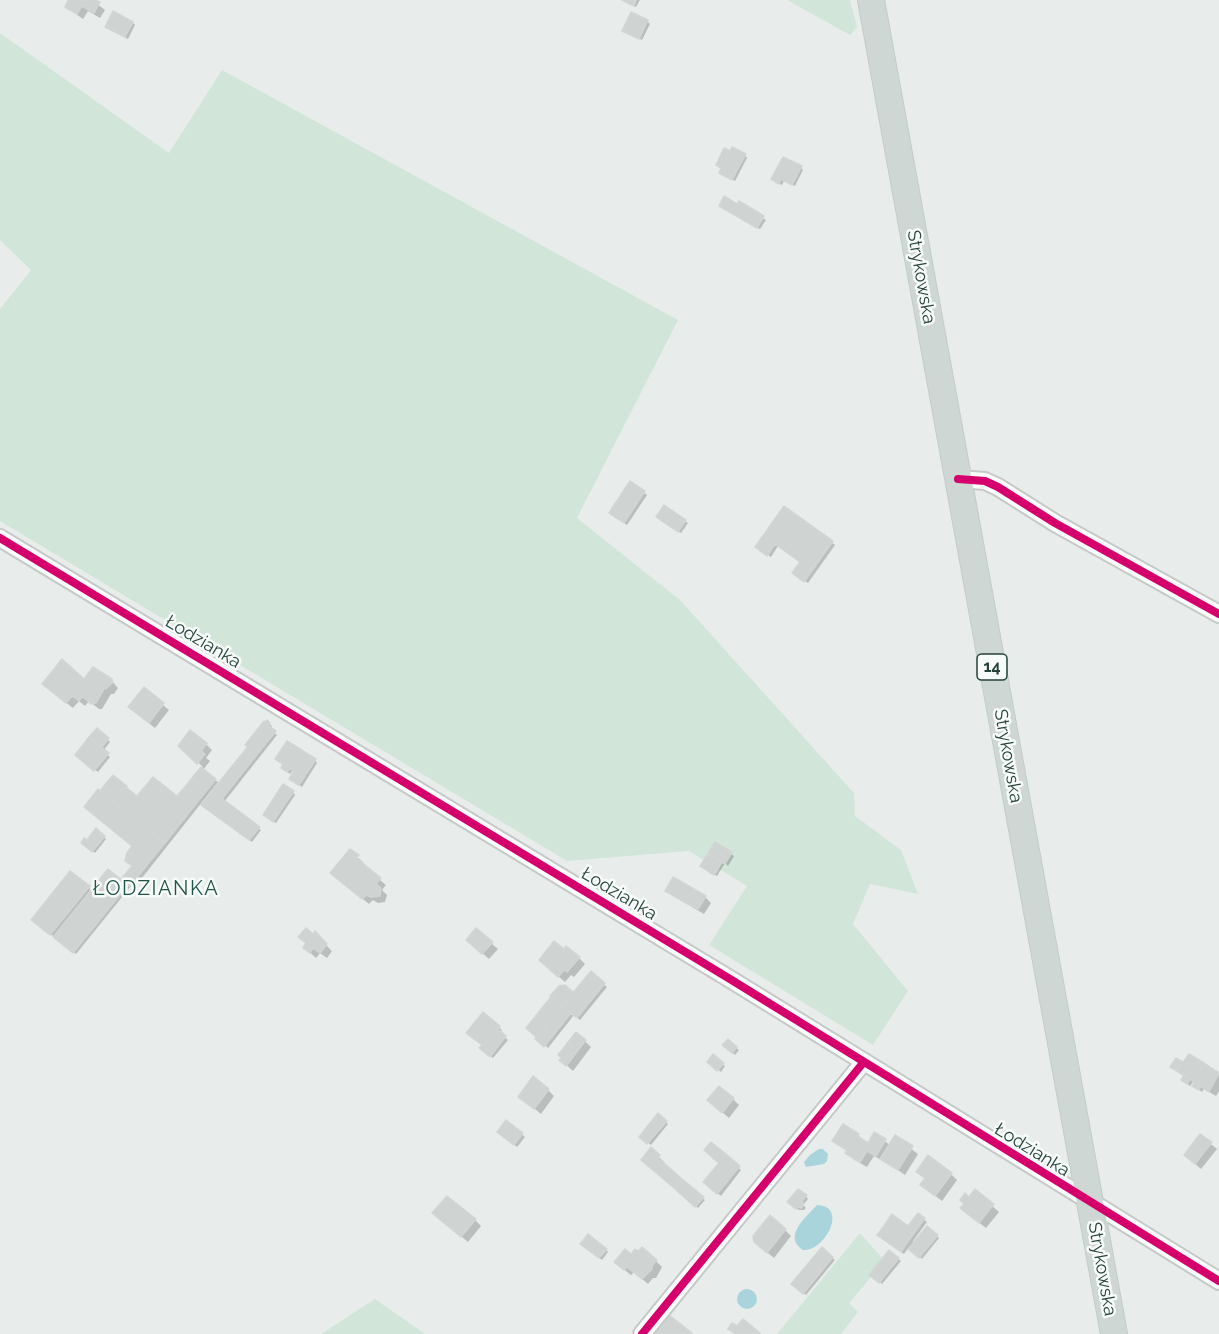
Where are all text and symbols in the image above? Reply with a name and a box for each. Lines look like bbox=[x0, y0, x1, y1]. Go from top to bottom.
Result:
street label: Strykowska bbox=[902, 228, 940, 326]
street label: Łodzianka bbox=[161, 611, 245, 673]
road number: 14 bbox=[977, 654, 1007, 680]
street label: Strykowska bbox=[989, 707, 1027, 805]
street label: Łodzianka bbox=[577, 863, 661, 925]
district label: ŁODZIANKA bbox=[93, 877, 219, 901]
street label: Łodzianka bbox=[990, 1118, 1074, 1182]
street label: Strykowska bbox=[1083, 1220, 1121, 1318]

